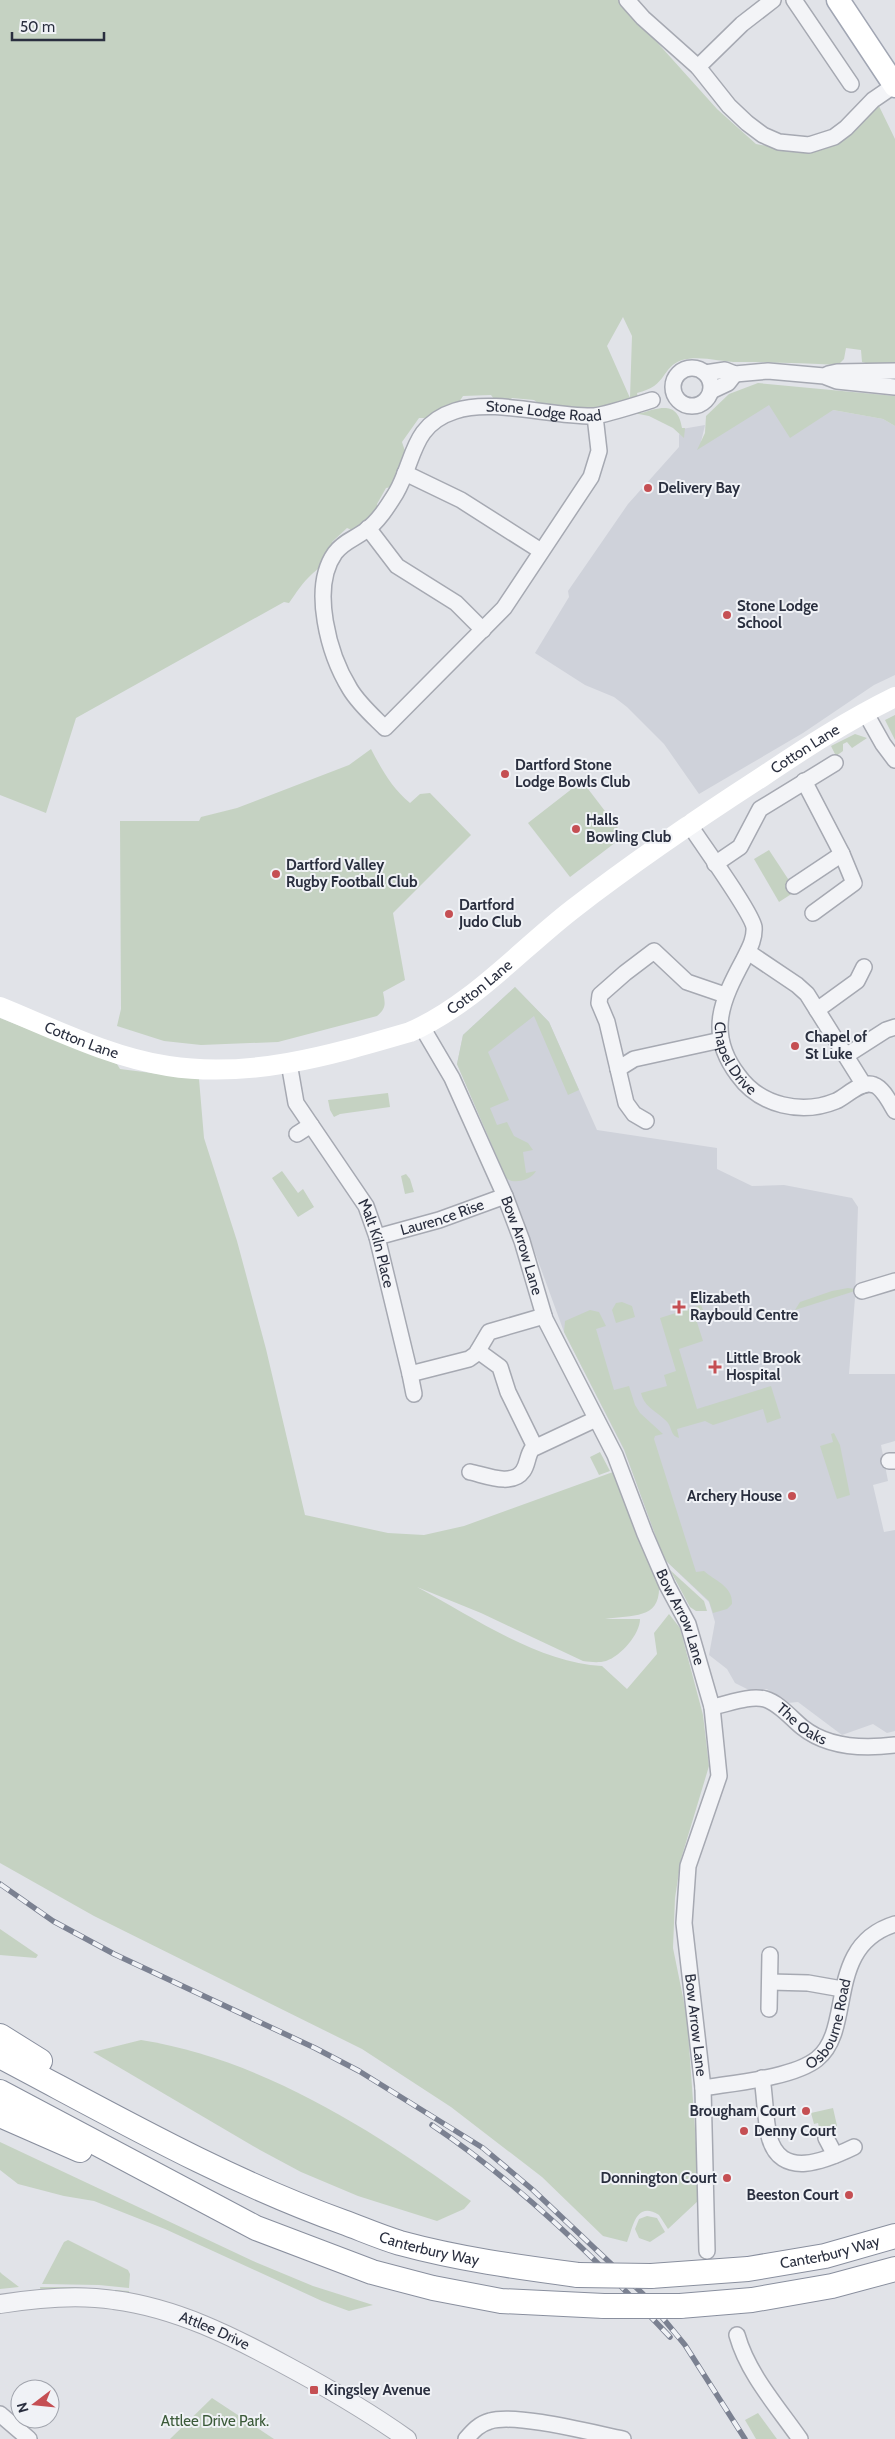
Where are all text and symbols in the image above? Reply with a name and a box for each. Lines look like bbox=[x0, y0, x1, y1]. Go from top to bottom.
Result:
scale bar bbox=[12, 10, 105, 42]
text: 50 m bbox=[20, 18, 55, 36]
street label: Stone Lodge Road bbox=[486, 397, 603, 425]
place label: Delivery Bay bbox=[658, 479, 741, 497]
marker: Delivery Bay bbox=[642, 482, 654, 494]
place label: Stone Lodge School bbox=[737, 597, 819, 632]
marker: Stone Lodge School bbox=[721, 609, 733, 621]
street label: Cotton Lane bbox=[767, 720, 843, 778]
place label: Dartford Stone Lodge Bowls Club bbox=[515, 756, 631, 791]
marker: Dartford Stone Lodge Bowls Club bbox=[499, 768, 511, 780]
place label: Halls Bowling Club bbox=[586, 811, 672, 846]
marker: Halls Bowling Club bbox=[570, 823, 582, 835]
place label: Dartford Valley Rugby Football Club bbox=[286, 856, 418, 891]
marker: Dartford Valley Rugby Football Club bbox=[270, 868, 282, 880]
place label: Dartford Judo Club bbox=[458, 896, 522, 931]
marker: Dartford Judo Club bbox=[443, 908, 455, 920]
street label: Cotton Lane bbox=[444, 956, 516, 1018]
street label: Cotton Lane bbox=[42, 1018, 121, 1063]
street label: Chapel Drive bbox=[711, 1021, 760, 1099]
place label: Chapel of St Luke bbox=[805, 1028, 867, 1063]
marker: Chapel of St Luke bbox=[789, 1040, 801, 1052]
street label: Bow Arrow Lane bbox=[497, 1194, 547, 1298]
street label: Malt Kiln Place bbox=[354, 1195, 398, 1290]
street label: Laurence Rise bbox=[398, 1195, 487, 1239]
place label: Elizabeth Raybould Centre bbox=[690, 1289, 799, 1324]
marker: Elizabeth Raybould Centre bbox=[672, 1300, 686, 1314]
place label: Little Brook Hospital bbox=[726, 1349, 802, 1384]
marker: Little Brook Hospital bbox=[708, 1360, 722, 1374]
place label: Archery House bbox=[687, 1487, 782, 1505]
marker: Archery House bbox=[786, 1490, 798, 1502]
street label: Bow Arrow Lane bbox=[652, 1566, 708, 1667]
street label: The Oaks bbox=[773, 1699, 829, 1749]
street label: Bow Arrow Lane bbox=[681, 1973, 711, 2078]
street label: Osbourne Road bbox=[802, 1977, 855, 2073]
place label: Brougham Court bbox=[689, 2102, 796, 2120]
marker: Brougham Court bbox=[800, 2105, 812, 2117]
place label: Denny Court bbox=[754, 2122, 836, 2140]
marker: Denny Court bbox=[738, 2125, 750, 2137]
place label: Donnington Court bbox=[600, 2169, 717, 2187]
marker: Donnington Court bbox=[721, 2172, 733, 2184]
place label: Beeston Court bbox=[747, 2186, 839, 2204]
marker: Beeston Court bbox=[843, 2189, 855, 2201]
street label: Canterbury Way bbox=[377, 2228, 481, 2269]
street label: Canterbury Way bbox=[779, 2232, 882, 2272]
street label: Attlee Drive bbox=[177, 2307, 253, 2354]
north arrow bbox=[10, 2379, 60, 2429]
place label: Kingsley Avenue bbox=[324, 2381, 431, 2399]
marker: Kingsley Avenue bbox=[308, 2384, 320, 2396]
text: N bbox=[12, 2400, 33, 2415]
park label: Attlee Drive Park. bbox=[161, 2412, 269, 2430]

